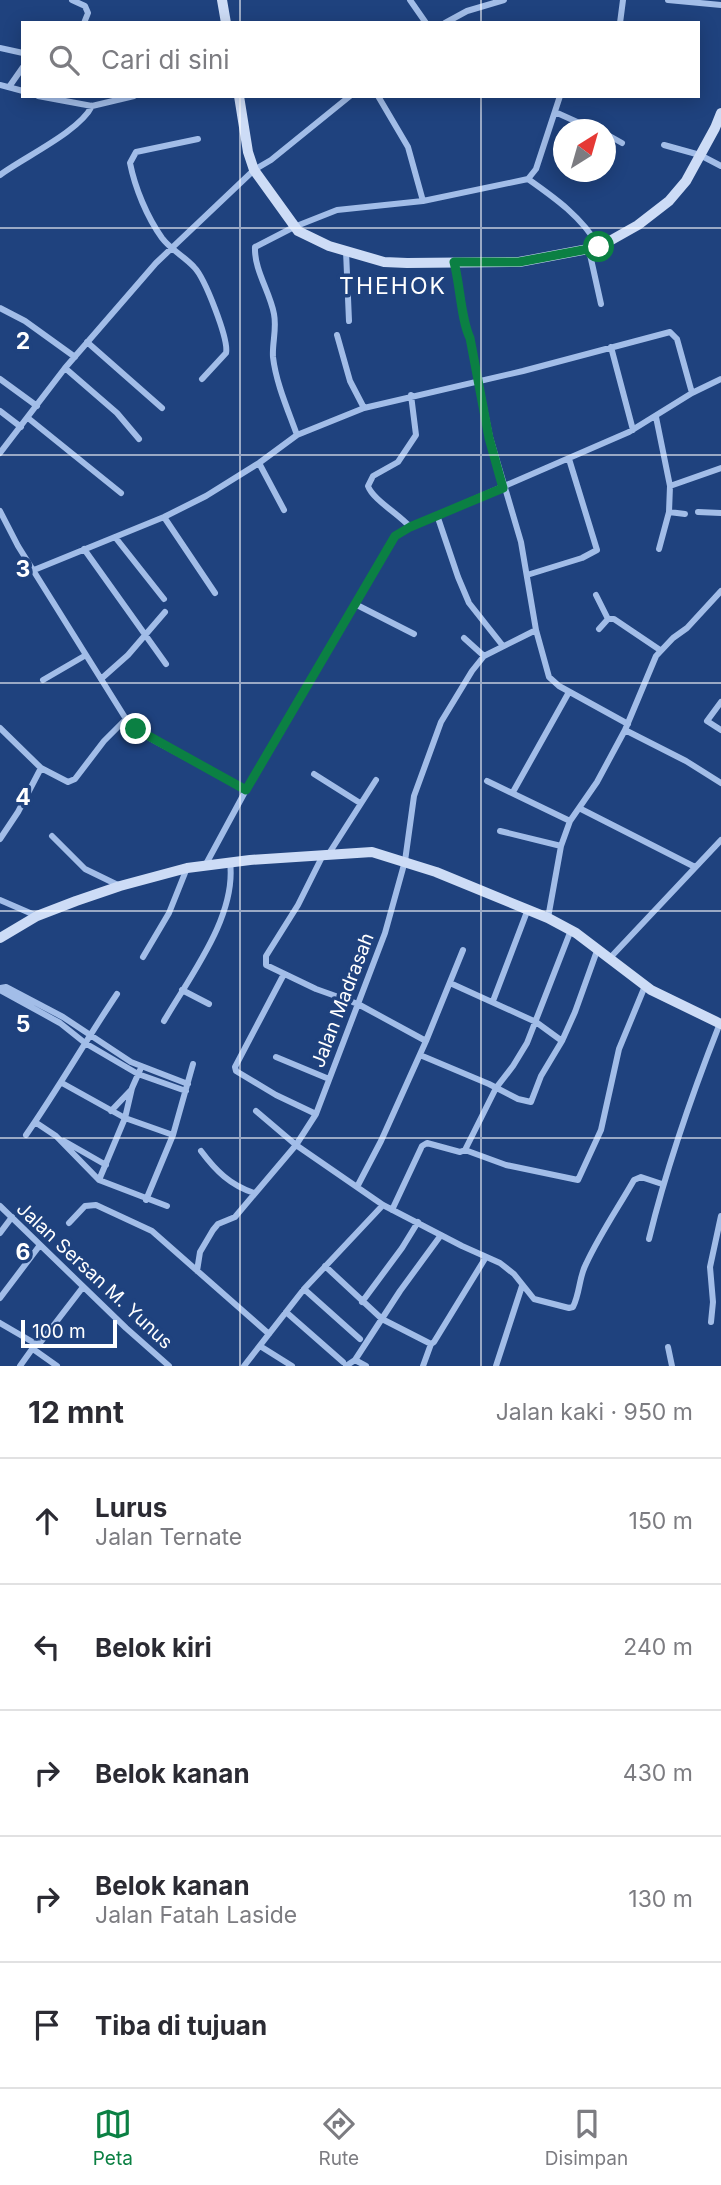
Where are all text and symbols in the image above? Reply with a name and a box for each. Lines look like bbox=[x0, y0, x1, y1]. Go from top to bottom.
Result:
search box bbox=[21, 21, 700, 98]
icon: search bbox=[45, 41, 83, 79]
text: Cari di sini bbox=[101, 44, 230, 75]
north arrow bbox=[553, 119, 616, 182]
route start bbox=[583, 231, 614, 262]
district label: THEHOK bbox=[339, 272, 447, 300]
text: 2 bbox=[16, 327, 30, 355]
text: 3 bbox=[16, 555, 30, 583]
route end bbox=[120, 713, 151, 744]
text: 4 bbox=[15, 783, 31, 811]
street label: Jalan Madrasah bbox=[306, 930, 379, 1071]
text: 5 bbox=[16, 1010, 30, 1038]
street label: Jalan Sersan M. Yunus bbox=[12, 1197, 177, 1354]
text: 6 bbox=[16, 1238, 30, 1266]
scale bar bbox=[21, 1317, 117, 1349]
text: 100 m bbox=[32, 1320, 86, 1343]
text: 12 mnt bbox=[28, 1394, 124, 1430]
text: Jalan kaki · 950 m bbox=[496, 1398, 693, 1426]
text: Lurus bbox=[95, 1492, 167, 1523]
icon: ahead bbox=[28, 1502, 66, 1540]
text: 150 m bbox=[629, 1507, 693, 1535]
text: Jalan Ternate bbox=[95, 1523, 242, 1551]
icon: left bbox=[28, 1628, 66, 1666]
text: Belok kiri bbox=[95, 1632, 212, 1663]
text: 240 m bbox=[623, 1633, 693, 1661]
icon: right bbox=[28, 1754, 66, 1792]
text: Belok kanan bbox=[95, 1758, 250, 1789]
text: 430 m bbox=[623, 1759, 693, 1787]
text: Belok kanan bbox=[95, 1870, 250, 1901]
icon: right bbox=[28, 1880, 66, 1918]
text: 130 m bbox=[628, 1885, 693, 1913]
text: Jalan Fatah Laside bbox=[95, 1901, 297, 1929]
icon: arrive bbox=[28, 2006, 66, 2044]
text: Tiba di tujuan bbox=[95, 2010, 267, 2041]
tab: Peta bbox=[93, 2105, 133, 2170]
tab: Rute bbox=[319, 2105, 359, 2170]
tab: Disimpan bbox=[545, 2105, 628, 2170]

